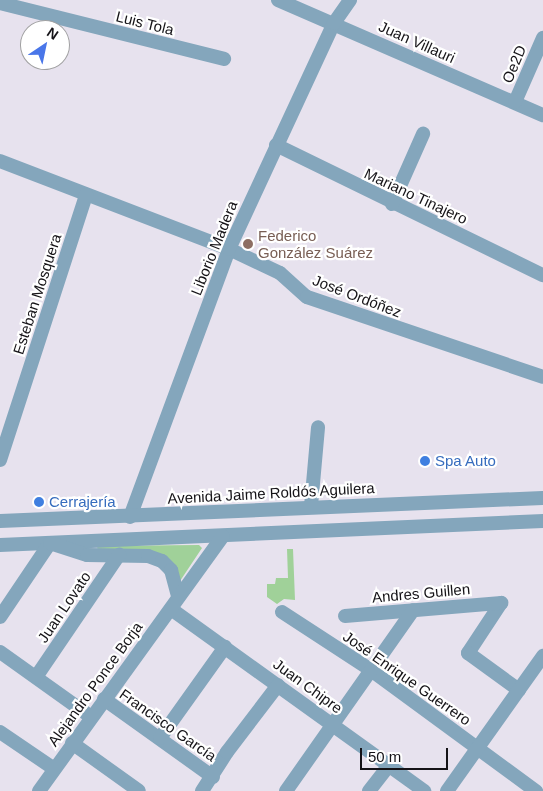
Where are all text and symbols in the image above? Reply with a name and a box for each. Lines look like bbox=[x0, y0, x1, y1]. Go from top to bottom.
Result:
street label: Luis Tola bbox=[114, 7, 176, 39]
street label: Juan Villauri bbox=[376, 17, 458, 67]
north arrow bbox=[20, 20, 70, 70]
text: N bbox=[44, 24, 61, 43]
street label: Oe2D bbox=[498, 42, 530, 86]
street label: Mariano Tinajero bbox=[361, 164, 471, 228]
street label: Liborio Madera bbox=[187, 198, 241, 298]
place label: Federico González Suárez bbox=[258, 226, 373, 261]
street label: Esteban Mosquera bbox=[9, 231, 65, 357]
marker: Federico González Suárez bbox=[242, 238, 254, 250]
street label: José Ordóñez bbox=[310, 271, 404, 321]
place label: Spa Auto bbox=[435, 452, 497, 470]
marker: Spa Auto bbox=[419, 455, 431, 467]
street label: Avenida Jaime Roldós Aguilera bbox=[167, 479, 375, 507]
place label: Cerrajería bbox=[49, 493, 116, 511]
marker: Cerrajería bbox=[33, 496, 45, 508]
street label: Juan Lovato bbox=[34, 568, 94, 646]
street label: Andres Guillen bbox=[371, 580, 471, 606]
street label: Alejandro Ponce Borja bbox=[44, 618, 146, 750]
street label: José Enrique Guerrero bbox=[340, 627, 474, 729]
street label: Juan Chipre bbox=[270, 655, 346, 717]
street label: Francisco García bbox=[116, 685, 220, 765]
scale bar bbox=[363, 738, 450, 770]
text: 50 m bbox=[368, 748, 401, 765]

